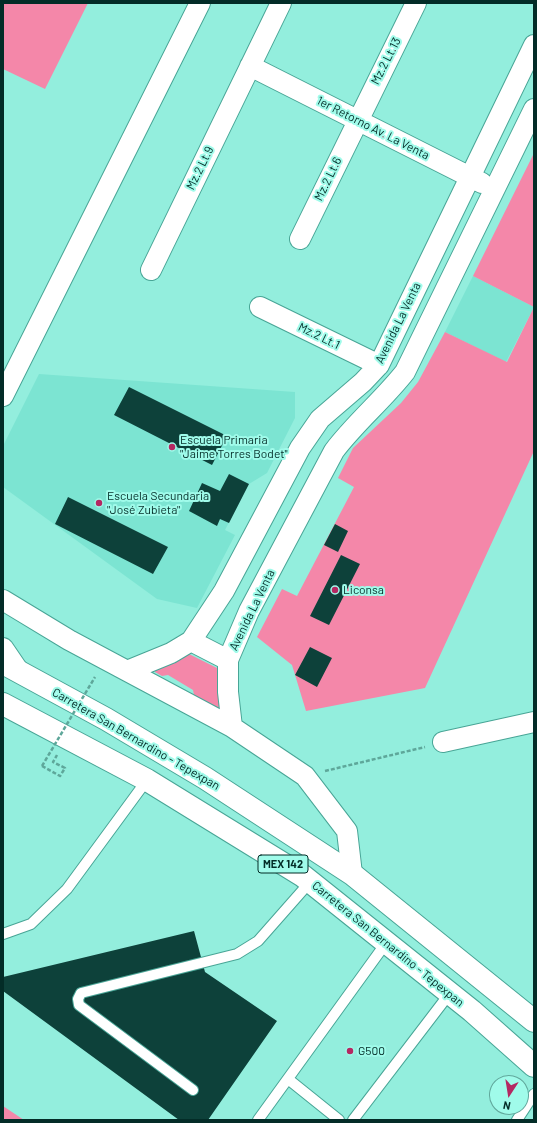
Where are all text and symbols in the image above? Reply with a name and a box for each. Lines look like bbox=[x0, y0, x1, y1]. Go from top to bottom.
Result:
street label: Mz.2 Lt.13 bbox=[368, 35, 404, 87]
street label: 1er Retorno Av. La Venta bbox=[314, 93, 432, 163]
street label: Mz.2 Lt.9 bbox=[183, 144, 217, 192]
street label: Mz.2 Lt.6 bbox=[311, 155, 345, 203]
street label: Avenida La Venta bbox=[372, 280, 424, 366]
street label: Mz.2 Lt.1 bbox=[296, 320, 342, 352]
place label: Escuela Primaria "Jaime Torres Bodet" bbox=[180, 433, 288, 461]
marker: Escuela Primaria "Jaime Torres Bodet" bbox=[167, 442, 177, 452]
place label: Escuela Secundaria "José Zubieta" bbox=[107, 489, 209, 517]
marker: Escuela Secundaria "José Zubieta" bbox=[94, 498, 104, 508]
street label: Avenida La Venta bbox=[226, 567, 278, 653]
place label: Liconsa bbox=[343, 583, 384, 597]
marker: Liconsa bbox=[330, 585, 340, 595]
street label: Carretera San Bernardino - Tepexpan bbox=[50, 685, 222, 793]
road number: MEX 142 bbox=[258, 855, 308, 873]
street label: Carretera San Bernardino - Tepexpan bbox=[309, 878, 467, 1010]
place label: G500 bbox=[358, 1044, 385, 1058]
marker: G500 bbox=[345, 1046, 355, 1056]
north arrow bbox=[489, 1075, 529, 1115]
text: N bbox=[502, 1099, 512, 1113]

